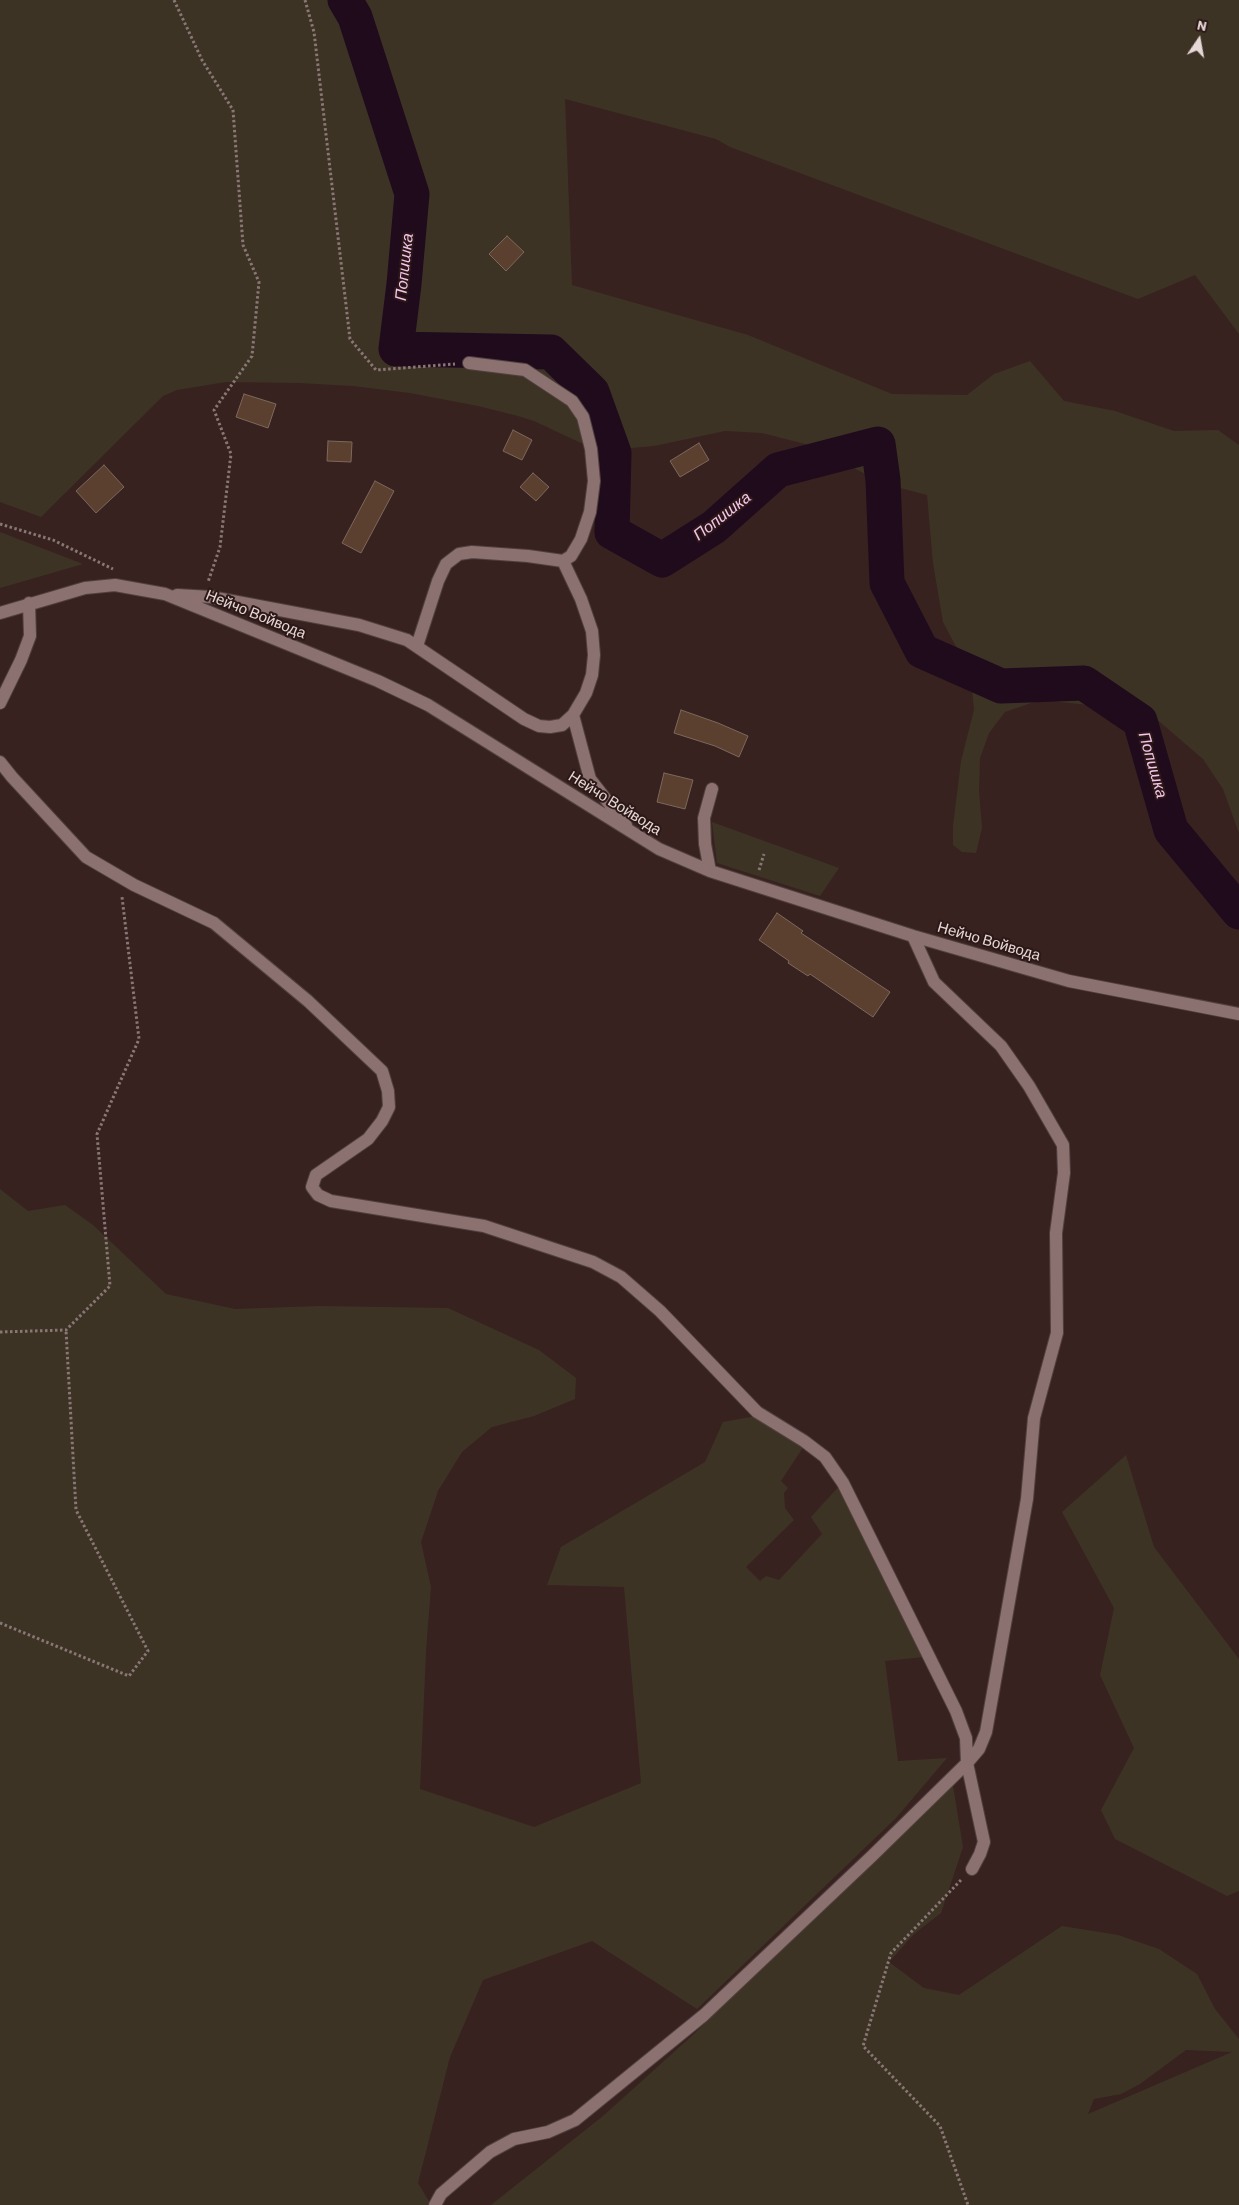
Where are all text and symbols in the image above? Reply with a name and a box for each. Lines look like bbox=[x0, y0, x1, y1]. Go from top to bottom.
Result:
north arrow bbox=[1174, 15, 1224, 65]
text: N bbox=[1196, 16, 1209, 34]
water label: Попишка bbox=[391, 232, 417, 302]
water label: Попишка bbox=[689, 488, 755, 544]
street label: Нейчо Войвода bbox=[203, 586, 309, 642]
water label: Попишка bbox=[1134, 730, 1172, 800]
street label: Нейчо Войвода bbox=[565, 767, 665, 839]
street label: Нейчо Войвода bbox=[935, 918, 1043, 964]

